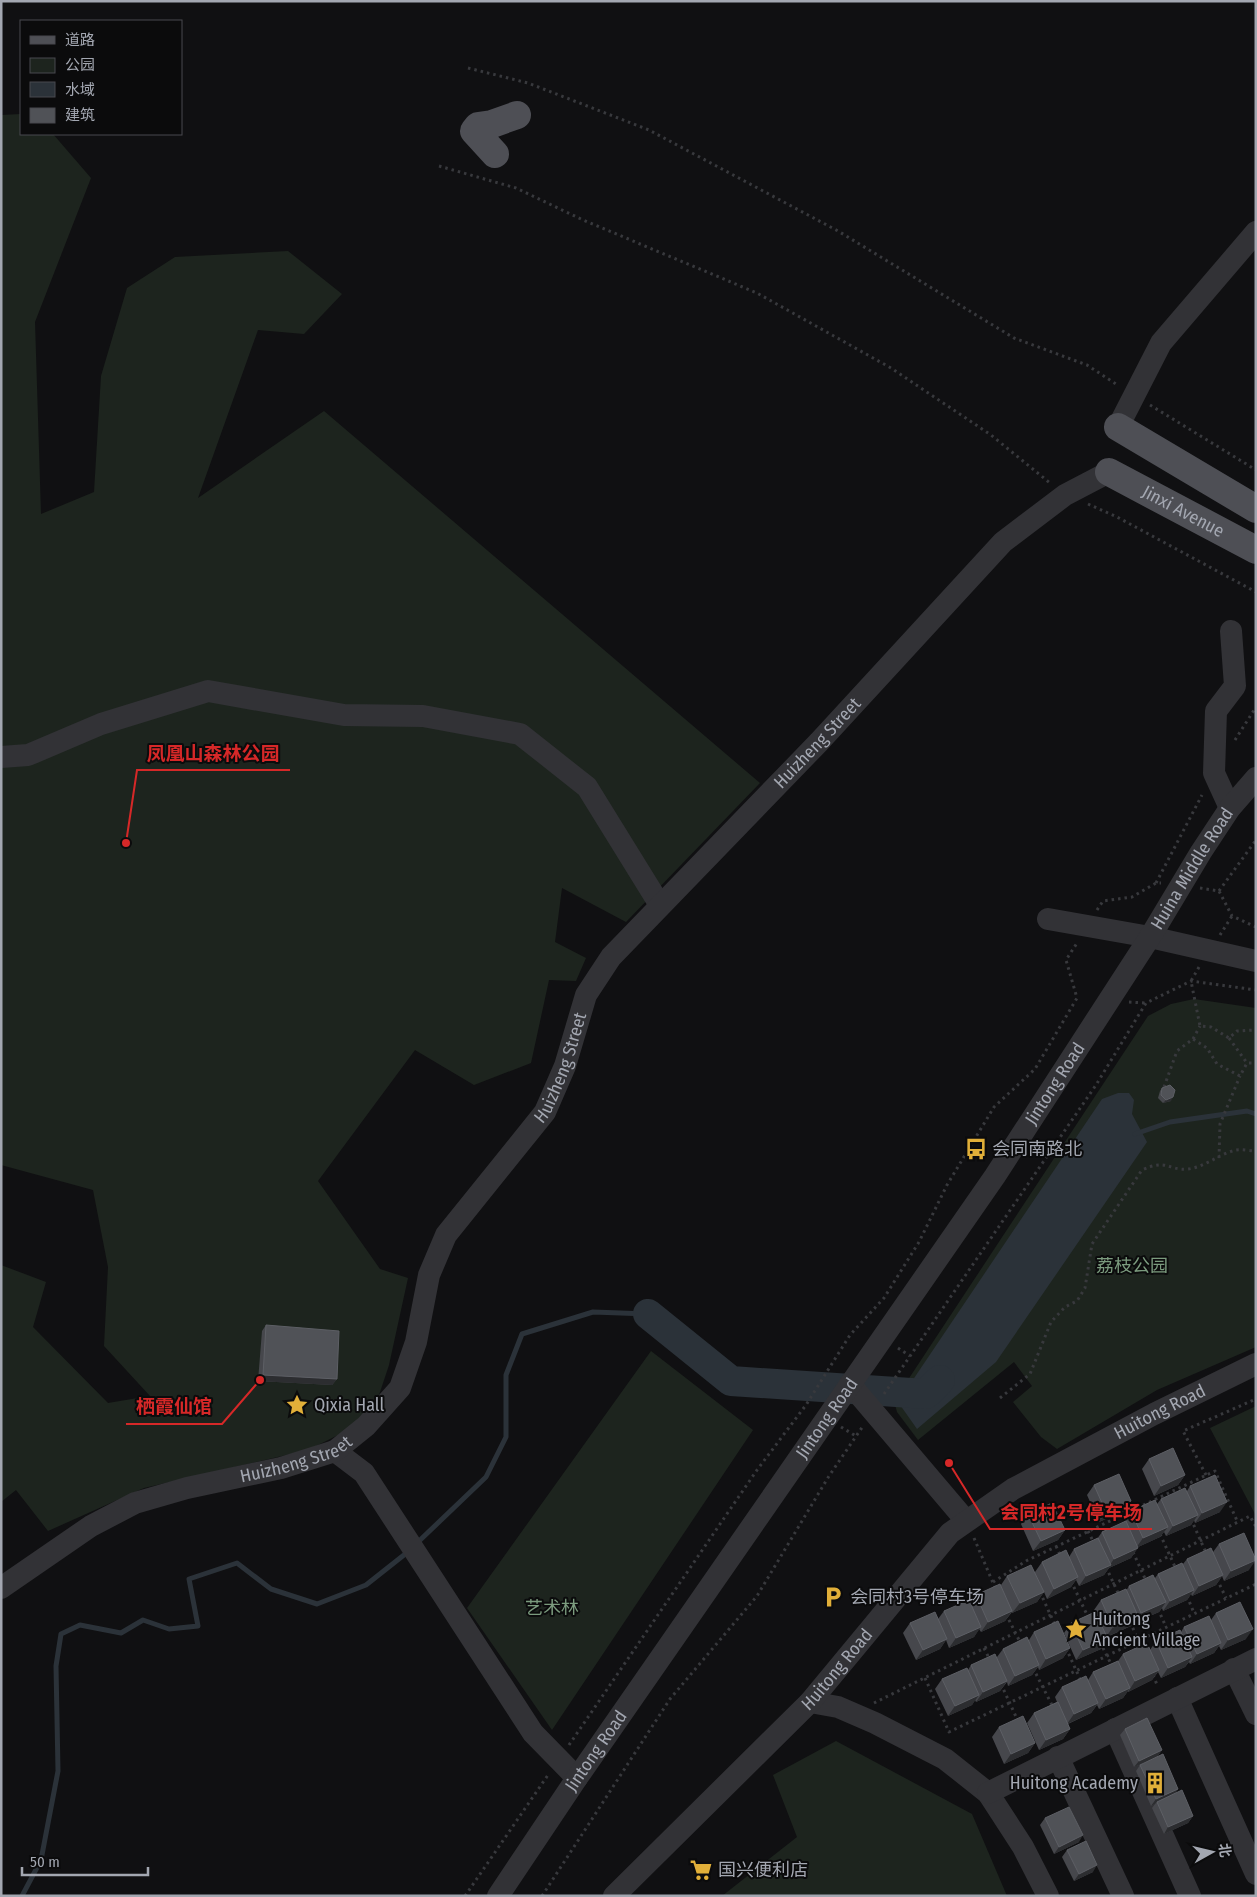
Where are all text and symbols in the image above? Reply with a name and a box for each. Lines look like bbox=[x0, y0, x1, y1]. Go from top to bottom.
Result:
legend bbox=[20, 20, 182, 135]
text: 道路 bbox=[65, 31, 95, 49]
text: 公园 bbox=[65, 56, 95, 74]
text: 水域 bbox=[65, 81, 95, 99]
text: 建筑 bbox=[65, 106, 95, 124]
street label: Jinxi Avenue bbox=[1138, 481, 1228, 542]
street label: Huizheng Street bbox=[769, 693, 866, 793]
callout: 凤凰山森林公园 bbox=[137, 736, 290, 770]
text: 凤凰山森林公园 bbox=[146, 742, 280, 765]
street label: Huina Middle Road bbox=[1146, 804, 1238, 934]
street label: Huizheng Street bbox=[529, 1010, 591, 1128]
street label: Jintong Road bbox=[1020, 1038, 1090, 1129]
bus stop icon: 会同南路北 bbox=[963, 1136, 989, 1162]
place label: 会同南路北 bbox=[992, 1138, 1082, 1160]
park label: 荔枝公园 bbox=[1096, 1255, 1168, 1277]
street label: Jintong Road bbox=[791, 1374, 863, 1463]
street label: Huitong Road bbox=[1110, 1379, 1209, 1444]
callout: 栖霞仙馆 bbox=[126, 1390, 222, 1424]
place icon: Qixia Hall bbox=[284, 1392, 310, 1418]
place label: Qixia Hall bbox=[314, 1394, 385, 1416]
text: 栖霞仙馆 bbox=[136, 1395, 212, 1418]
street label: Huizheng Street bbox=[238, 1431, 357, 1487]
callout: 会同村2号停车场 bbox=[990, 1495, 1152, 1529]
text: 会同村2号停车场 bbox=[1000, 1501, 1142, 1524]
parking icon: 会同村3号停车场 bbox=[820, 1584, 846, 1610]
place label: 会同村3号停车场 bbox=[850, 1586, 984, 1608]
park label: 艺术林 bbox=[525, 1597, 579, 1619]
place label: Huitong Ancient Village bbox=[1092, 1608, 1201, 1651]
place icon: Huitong Ancient Village bbox=[1063, 1616, 1089, 1642]
street label: Huitong Road bbox=[797, 1624, 877, 1715]
street label: Jintong Road bbox=[560, 1706, 632, 1796]
building icon: Huitong Academy bbox=[1142, 1770, 1168, 1796]
place label: Huitong Academy bbox=[1010, 1772, 1138, 1794]
north arrow bbox=[1187, 1827, 1237, 1877]
text: 北 bbox=[1215, 1842, 1234, 1858]
scale bar bbox=[22, 1844, 149, 1876]
text: 50 m bbox=[30, 1853, 60, 1871]
supermarket icon: 国兴便利店 bbox=[688, 1857, 714, 1883]
place label: 国兴便利店 bbox=[718, 1859, 808, 1881]

